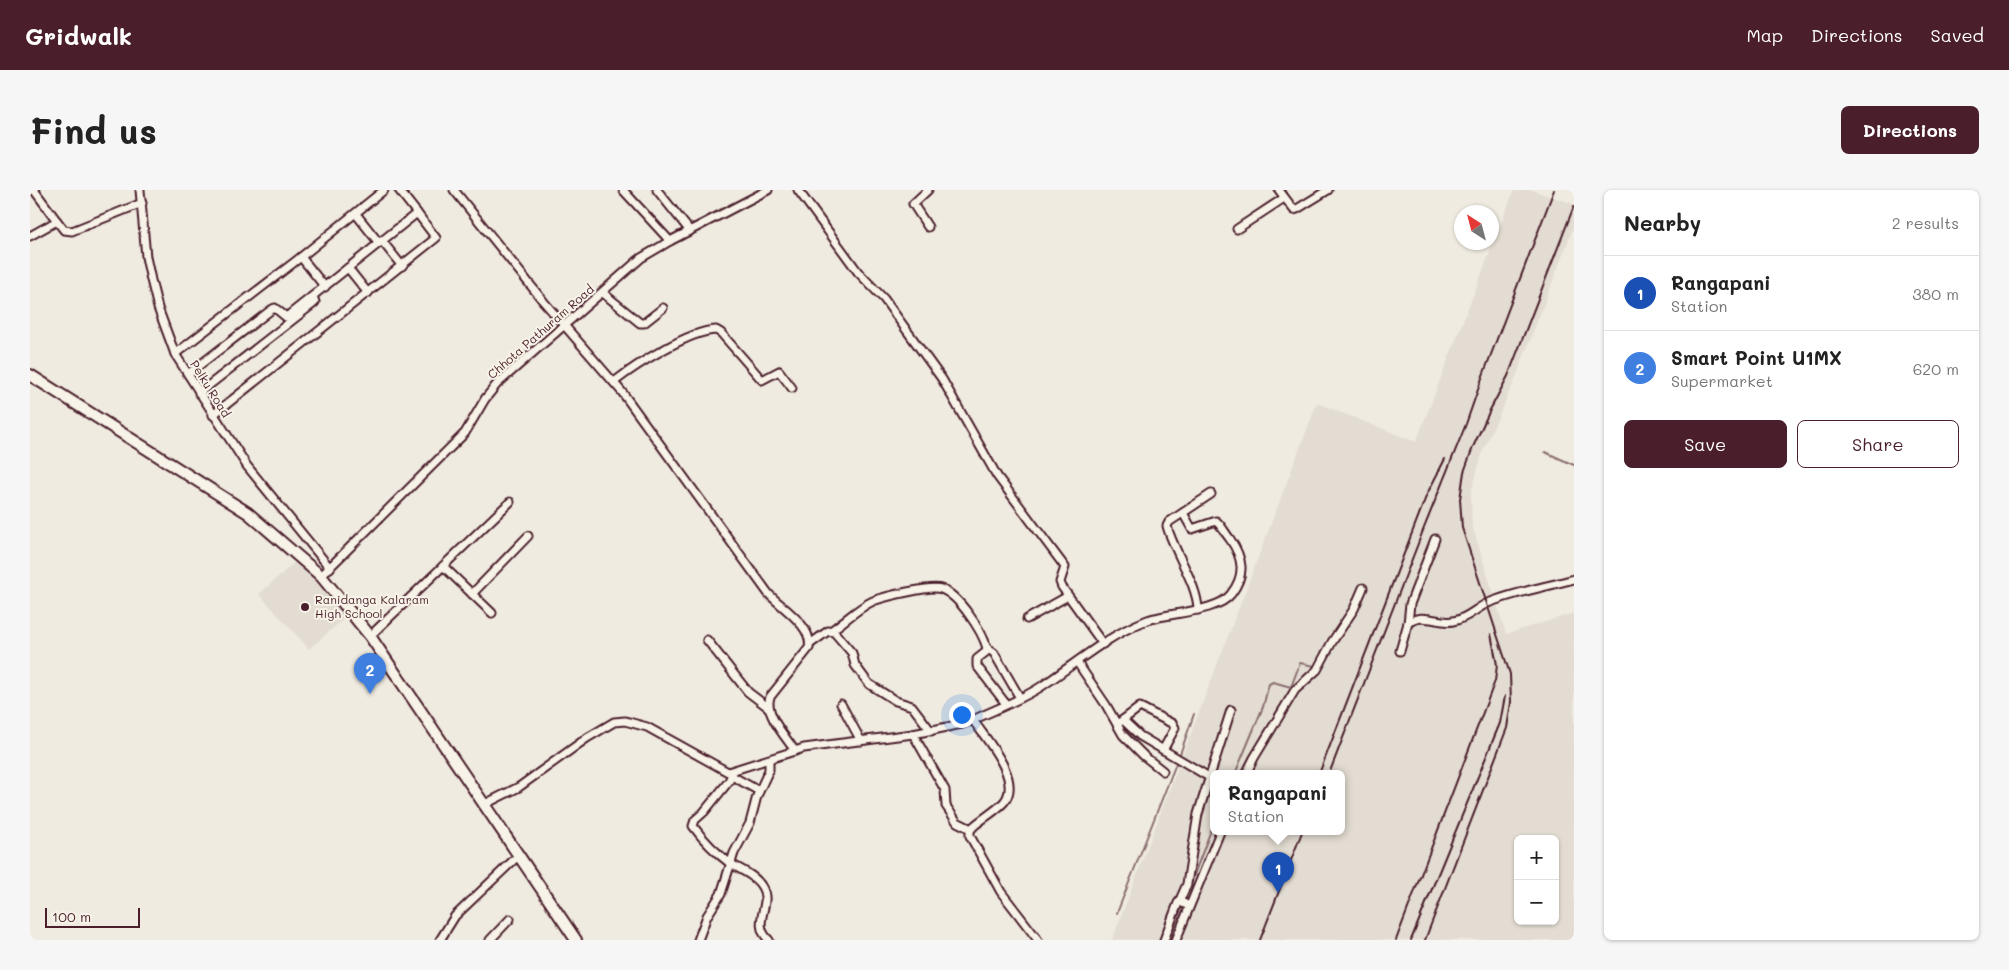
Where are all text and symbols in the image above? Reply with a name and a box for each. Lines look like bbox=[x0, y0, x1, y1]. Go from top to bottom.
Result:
text: Gridwalk bbox=[25, 20, 132, 51]
text: Map bbox=[1746, 23, 1783, 47]
text: Directions bbox=[1811, 23, 1903, 47]
text: Saved bbox=[1931, 23, 1984, 47]
button: Directions bbox=[1841, 106, 1979, 154]
text: Find us bbox=[30, 107, 157, 153]
north arrow bbox=[1454, 205, 1499, 250]
text: Nearby bbox=[1624, 209, 1701, 236]
text: 2 results bbox=[1892, 212, 1959, 233]
text: Rangapani bbox=[1671, 270, 1771, 295]
street label: Chhota Pathuram Road bbox=[484, 280, 597, 382]
text: 1 bbox=[1636, 283, 1644, 304]
text: 380 m bbox=[1912, 283, 1959, 304]
text: Station bbox=[1671, 295, 1727, 316]
text: Smart Point U1MX bbox=[1671, 345, 1842, 370]
street label: Pelku Road bbox=[187, 357, 235, 420]
text: 2 bbox=[1636, 358, 1644, 379]
text: 620 m bbox=[1913, 358, 1959, 379]
text: Supermarket bbox=[1671, 370, 1773, 391]
button: Save bbox=[1624, 420, 1787, 468]
button: Share bbox=[1797, 420, 1959, 468]
place label: Ranidanga Kalaram High School bbox=[315, 591, 429, 621]
marker: Ranidanga Kalaram High School bbox=[299, 601, 311, 613]
pin: 2 bbox=[354, 653, 386, 694]
your location bbox=[949, 702, 975, 728]
popup bbox=[1210, 770, 1345, 835]
text: Rangapani bbox=[1228, 780, 1327, 805]
text: Station bbox=[1228, 805, 1284, 826]
map controls bbox=[1514, 835, 1559, 925]
button: + bbox=[1514, 835, 1559, 880]
pin: 1 bbox=[1262, 852, 1294, 893]
button: − bbox=[1514, 880, 1559, 925]
scale bar bbox=[45, 905, 140, 928]
text: 100 m bbox=[52, 907, 91, 926]

